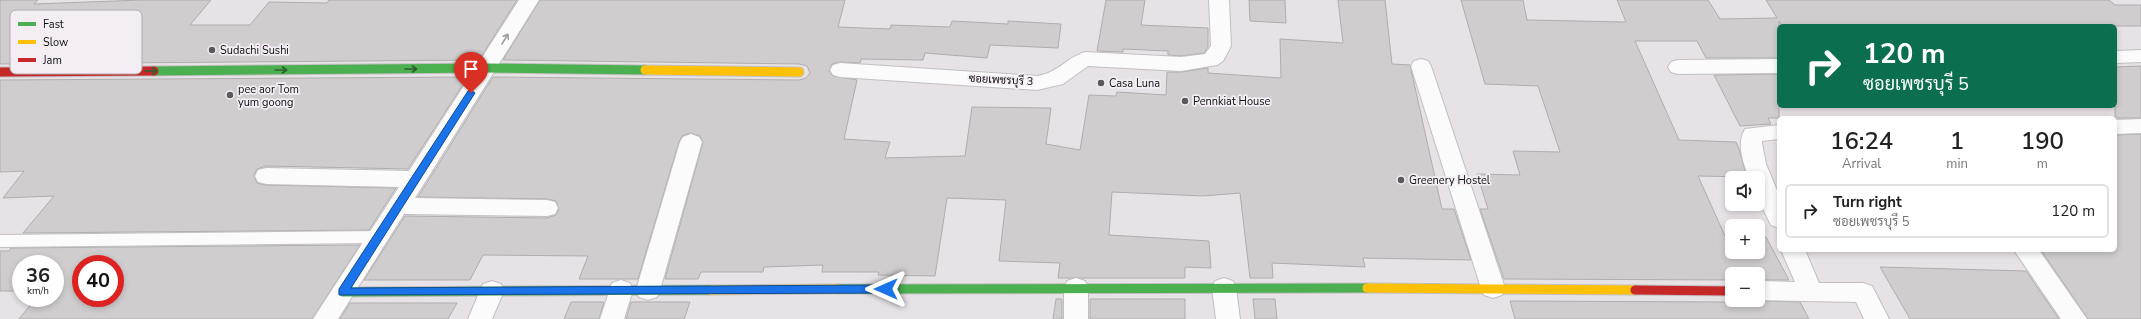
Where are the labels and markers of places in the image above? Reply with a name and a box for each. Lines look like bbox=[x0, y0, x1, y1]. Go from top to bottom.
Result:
place label: Sudachi Sushi bbox=[220, 43, 289, 58]
marker: Sudachi Sushi bbox=[207, 45, 217, 55]
pin bbox=[454, 52, 488, 93]
place label: Casa Luna bbox=[1109, 76, 1160, 91]
marker: Casa Luna bbox=[1096, 78, 1106, 88]
place label: pee aor Tom yum goong bbox=[238, 82, 299, 110]
marker: pee aor Tom yum goong bbox=[225, 90, 235, 100]
place label: Pennkiat House bbox=[1193, 94, 1271, 109]
marker: Pennkiat House bbox=[1180, 96, 1190, 106]
place label: Greenery Hostel bbox=[1409, 173, 1491, 188]
marker: Greenery Hostel bbox=[1396, 175, 1406, 185]

